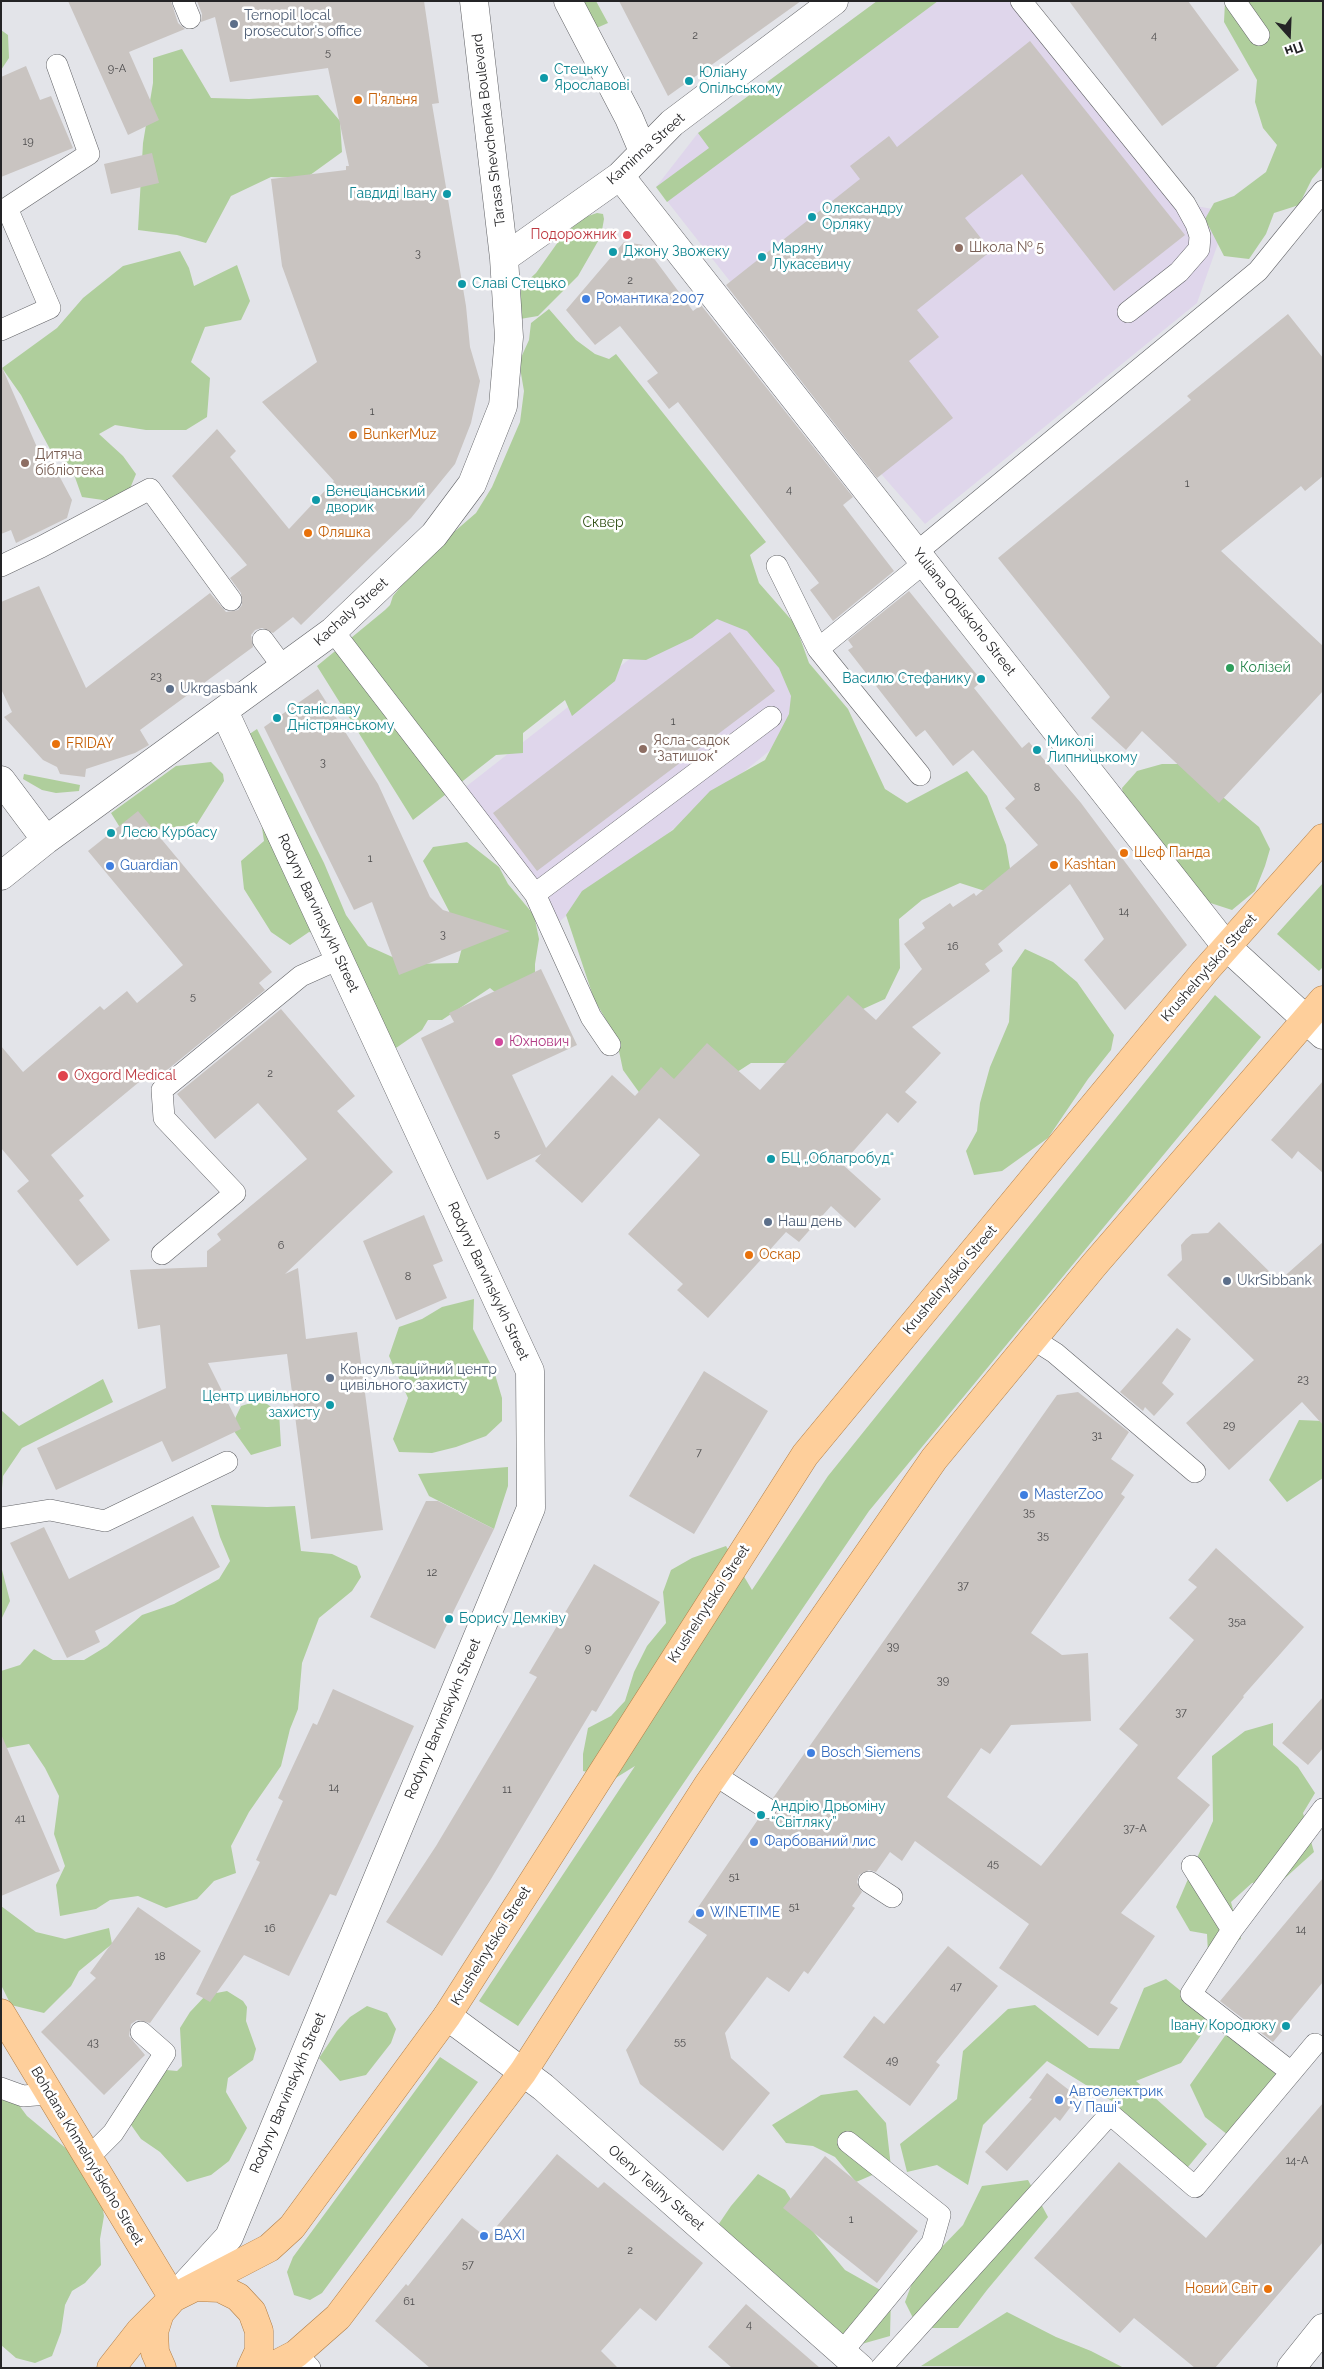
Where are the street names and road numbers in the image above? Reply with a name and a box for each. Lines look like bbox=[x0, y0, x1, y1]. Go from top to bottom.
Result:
street label: Tarasa Shevchenka Boulevard bbox=[469, 33, 509, 227]
street label: Kaminna Street bbox=[604, 110, 688, 188]
street label: Yuliana Opilskoho Street bbox=[909, 545, 1019, 679]
street label: Kachaly Street bbox=[311, 574, 391, 650]
street label: Rodyny Barvinskykh Street bbox=[274, 831, 362, 995]
street label: Krushelnytskoi Street bbox=[1158, 911, 1260, 1025]
street label: Rodyny Barvinskykh Street bbox=[444, 1199, 532, 1363]
street label: Krushelnytskoi Street bbox=[900, 1222, 1000, 1338]
street label: Krushelnytskoi Street bbox=[665, 1542, 753, 1666]
street label: Rodyny Barvinskykh Street bbox=[401, 1636, 485, 1802]
street label: Krushelnytskoi Street bbox=[448, 1883, 534, 2009]
street label: Rodyny Barvinskykh Street bbox=[246, 2010, 330, 2176]
street label: Bohdana Khmelnytskoho Street bbox=[27, 2064, 147, 2248]
street label: Oleny Telihy Street bbox=[605, 2142, 707, 2234]

